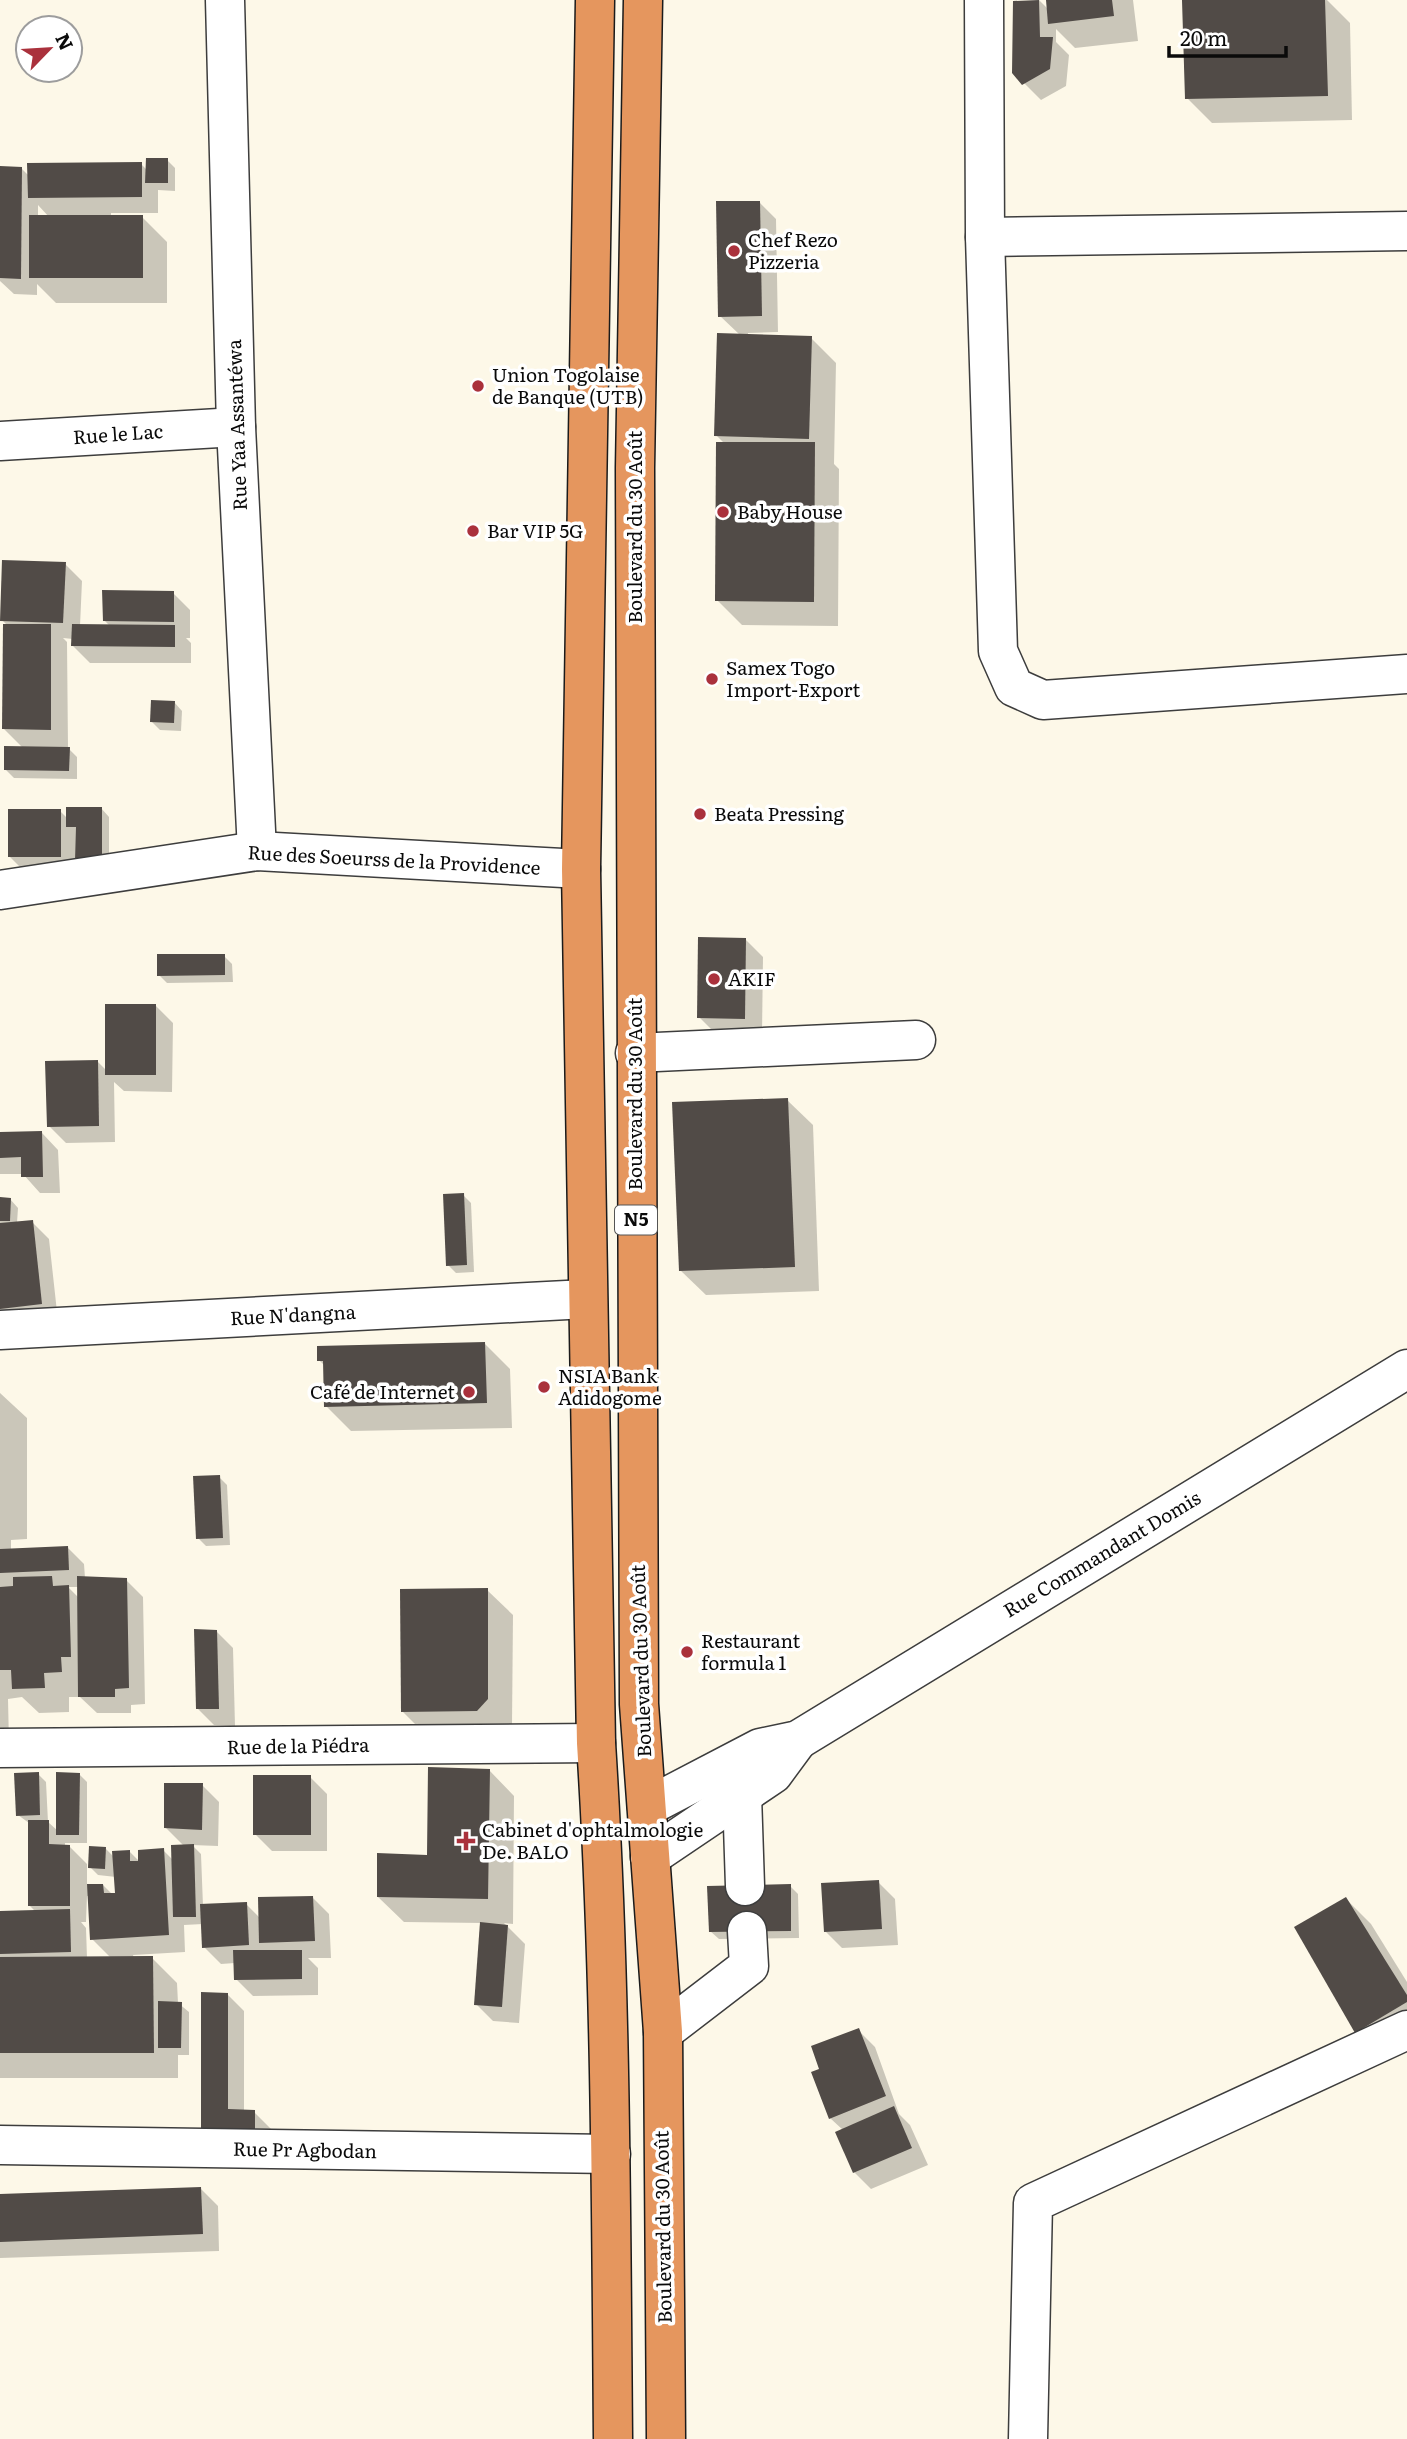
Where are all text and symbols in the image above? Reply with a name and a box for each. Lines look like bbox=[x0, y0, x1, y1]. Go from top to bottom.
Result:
north arrow bbox=[14, 14, 84, 84]
scale bar bbox=[1169, 14, 1286, 58]
text: 20 m bbox=[1180, 21, 1227, 52]
text: N bbox=[49, 28, 81, 55]
place label: Chef Rezo Pizzeria bbox=[748, 225, 838, 275]
marker: Chef Rezo Pizzeria bbox=[726, 243, 742, 259]
street label: Rue Yaa Assantéwa bbox=[219, 338, 253, 511]
place label: Union Togolaise de Banque (UTB) bbox=[492, 360, 644, 410]
marker: Union Togolaise de Banque (UTB) bbox=[470, 378, 486, 394]
street label: Rue le Lac bbox=[72, 416, 164, 450]
street label: Boulevard du 30 Août bbox=[620, 430, 648, 623]
place label: Baby House bbox=[737, 497, 843, 525]
marker: Baby House bbox=[715, 504, 731, 520]
place label: Bar VIP 5G bbox=[487, 516, 583, 544]
marker: Bar VIP 5G bbox=[465, 523, 481, 539]
place label: Samex Togo Import-Export bbox=[726, 653, 861, 703]
marker: Samex Togo Import-Export bbox=[704, 671, 720, 687]
place label: Beata Pressing bbox=[714, 799, 844, 827]
marker: Beata Pressing bbox=[692, 806, 708, 822]
street label: Rue des Soeurss de la Providence bbox=[247, 837, 541, 881]
place label: AKIF bbox=[728, 964, 776, 992]
marker: AKIF bbox=[706, 971, 722, 987]
street label: Boulevard du 30 Août bbox=[620, 997, 648, 1190]
road number: N5 bbox=[615, 1205, 657, 1234]
street label: Rue N'dangna bbox=[229, 1297, 357, 1331]
place label: NSIA Bank Adidogome bbox=[558, 1361, 662, 1411]
place label: Café de Internet bbox=[310, 1377, 455, 1405]
marker: NSIA Bank Adidogome bbox=[536, 1379, 552, 1395]
marker: Café de Internet bbox=[461, 1384, 477, 1400]
street label: Rue Commandant Domis bbox=[997, 1483, 1206, 1623]
street label: Boulevard du 30 Août bbox=[623, 1564, 657, 1758]
place label: Restaurant formula 1 bbox=[701, 1626, 801, 1676]
marker: Restaurant formula 1 bbox=[679, 1644, 695, 1660]
street label: Rue de la Piédra bbox=[226, 1730, 370, 1760]
place label: Cabinet d'ophtalmologie De. BALO bbox=[482, 1815, 703, 1865]
marker: Cabinet d'ophtalmologie De. BALO bbox=[456, 1831, 476, 1851]
street label: Boulevard du 30 Août bbox=[646, 2130, 678, 2324]
street label: Rue Pr Agbodan bbox=[233, 2134, 377, 2164]

